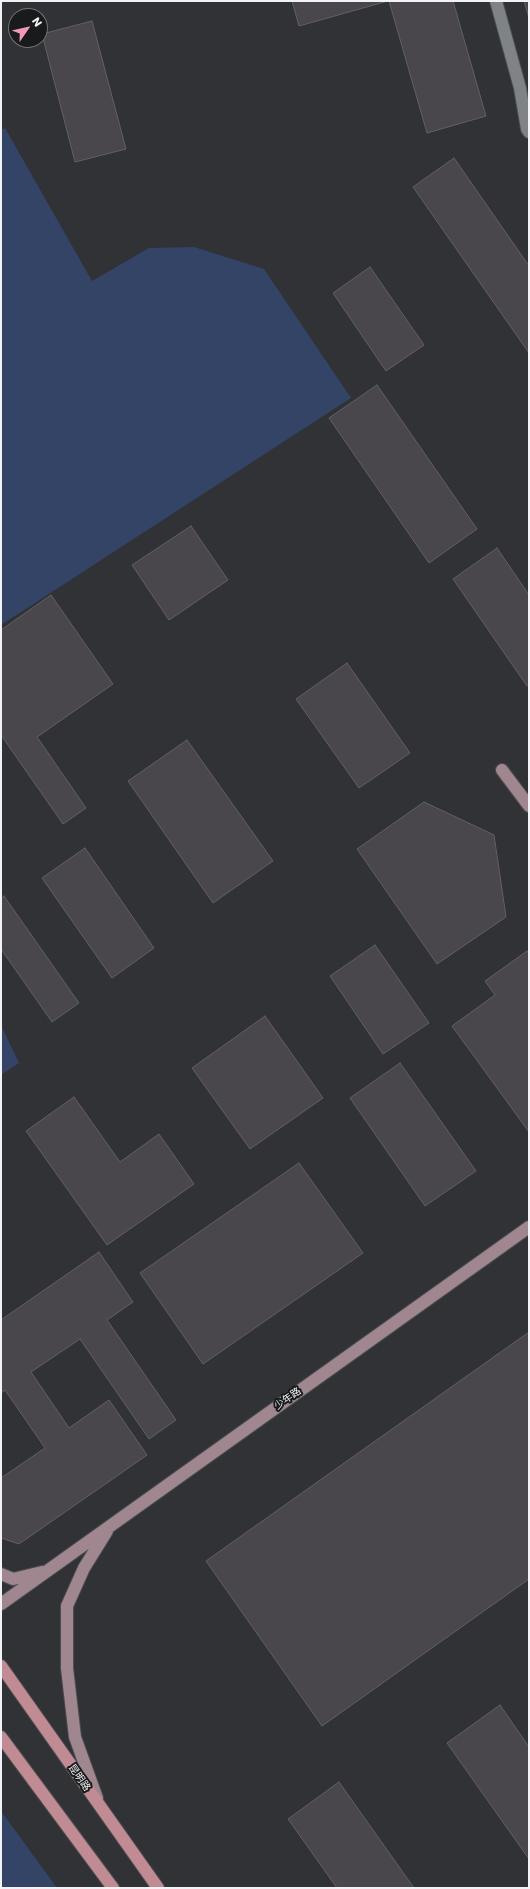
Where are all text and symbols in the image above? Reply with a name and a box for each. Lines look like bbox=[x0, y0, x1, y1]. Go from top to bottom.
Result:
north arrow bbox=[8, 8, 48, 48]
text: N bbox=[28, 14, 46, 30]
street label: 少年路 bbox=[272, 1385, 304, 1413]
street label: 昆明路 bbox=[65, 1762, 93, 1794]

